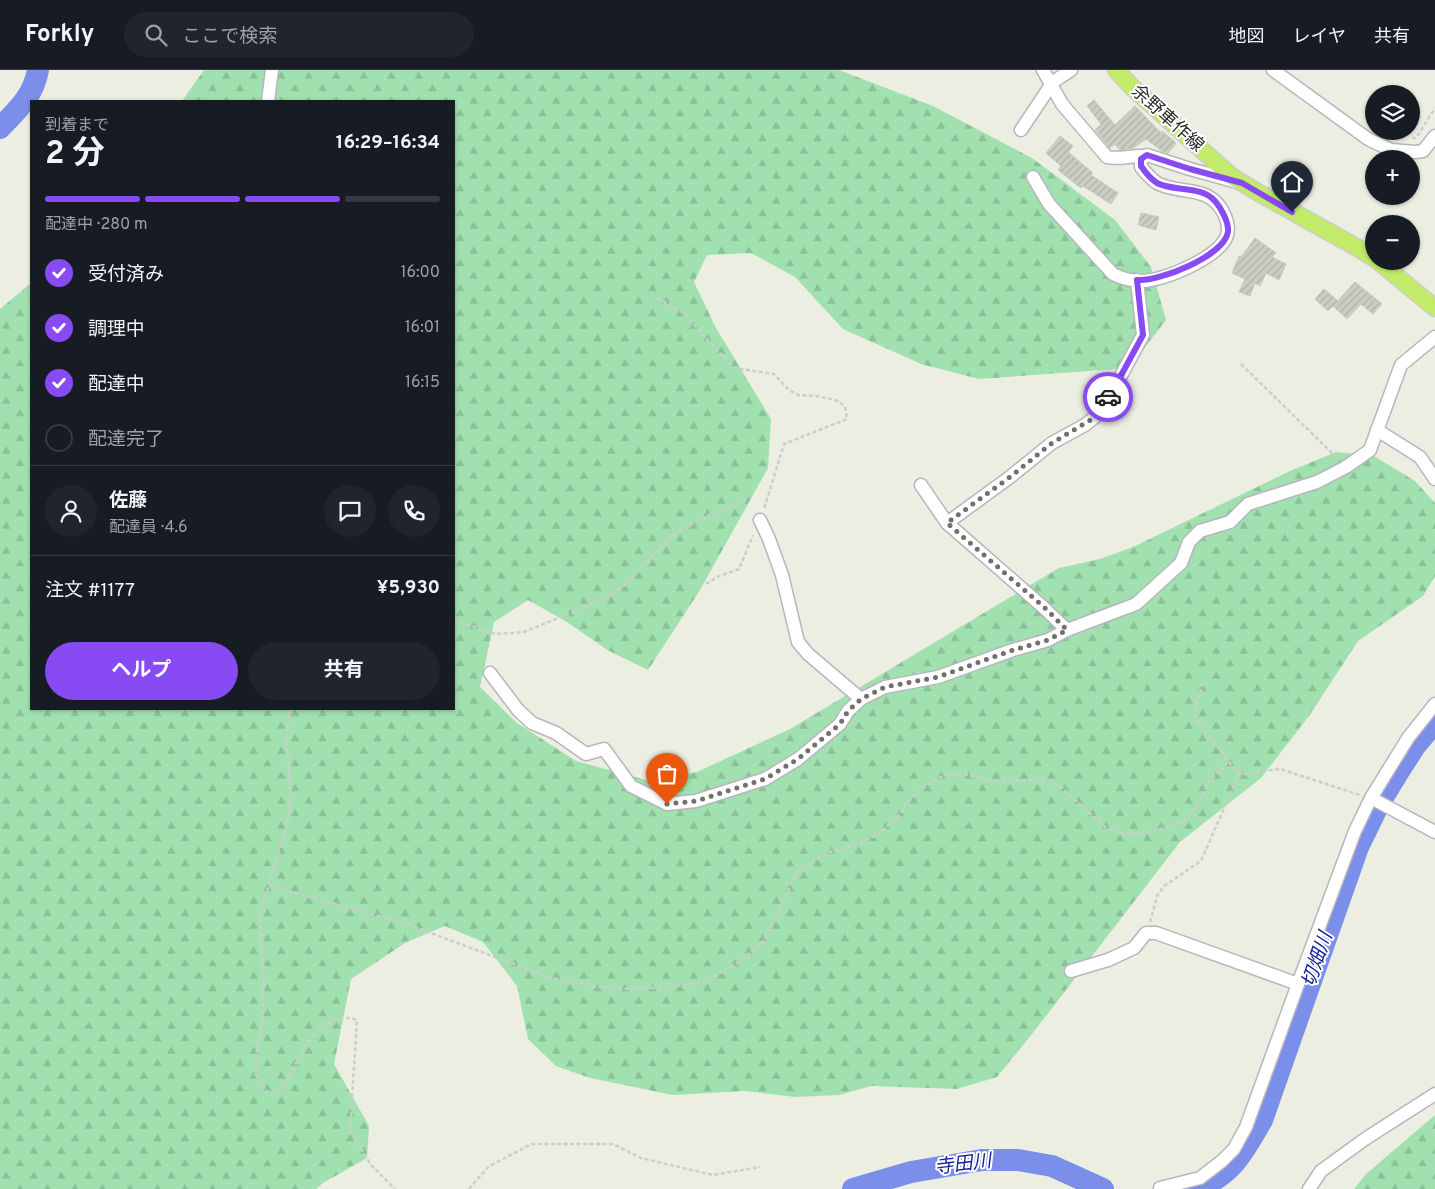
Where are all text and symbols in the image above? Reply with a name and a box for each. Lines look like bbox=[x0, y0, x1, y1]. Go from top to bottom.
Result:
search box bbox=[124, 12, 474, 57]
text: Forkly bbox=[25, 20, 94, 50]
icon: search bbox=[142, 21, 170, 49]
text: ここで検索 bbox=[182, 25, 277, 49]
text: 地図 bbox=[1229, 26, 1265, 49]
text: レイヤ bbox=[1293, 26, 1346, 49]
text: 共有 bbox=[1374, 26, 1410, 49]
street label: 余野車作線 bbox=[1126, 80, 1208, 158]
map controls bbox=[1365, 85, 1420, 270]
button: layers bbox=[1365, 85, 1420, 140]
text: 到着まで bbox=[45, 116, 109, 136]
text: 16:29–16:34 bbox=[336, 131, 440, 155]
text: 2 分 bbox=[45, 135, 105, 175]
button: + bbox=[1365, 150, 1420, 205]
pin bbox=[1271, 161, 1313, 212]
icon: home bbox=[1278, 168, 1306, 196]
text: 配達中 · 280 m bbox=[45, 215, 148, 235]
button: − bbox=[1365, 215, 1420, 270]
icon: check bbox=[45, 259, 73, 287]
text: 受付済み bbox=[88, 263, 164, 287]
text: 16:00 bbox=[400, 263, 440, 283]
icon: check bbox=[45, 314, 73, 342]
text: 調理中 bbox=[88, 318, 145, 342]
text: 16:01 bbox=[405, 318, 440, 338]
icon: check bbox=[45, 369, 73, 397]
courier bbox=[1083, 372, 1133, 422]
text: 配達中 bbox=[88, 373, 145, 397]
text: 16:15 bbox=[405, 373, 440, 393]
icon: car bbox=[1094, 383, 1122, 411]
text: 配達完了 bbox=[88, 428, 164, 452]
button: person bbox=[45, 485, 97, 537]
button: chat bbox=[324, 485, 376, 537]
button: phone bbox=[388, 485, 440, 537]
text: 佐藤 bbox=[109, 489, 147, 513]
text: 配達員 · 4.6 bbox=[109, 518, 188, 538]
text: ¥5,930 bbox=[377, 576, 440, 600]
text: 注文 #1177 bbox=[45, 579, 135, 603]
button: ヘルプ bbox=[45, 642, 238, 700]
button: 共有 bbox=[248, 642, 440, 700]
pin bbox=[646, 753, 688, 804]
icon: bag bbox=[653, 760, 681, 788]
water label: 切畑川 bbox=[1297, 927, 1339, 991]
water label: 寺田川 bbox=[933, 1149, 995, 1180]

